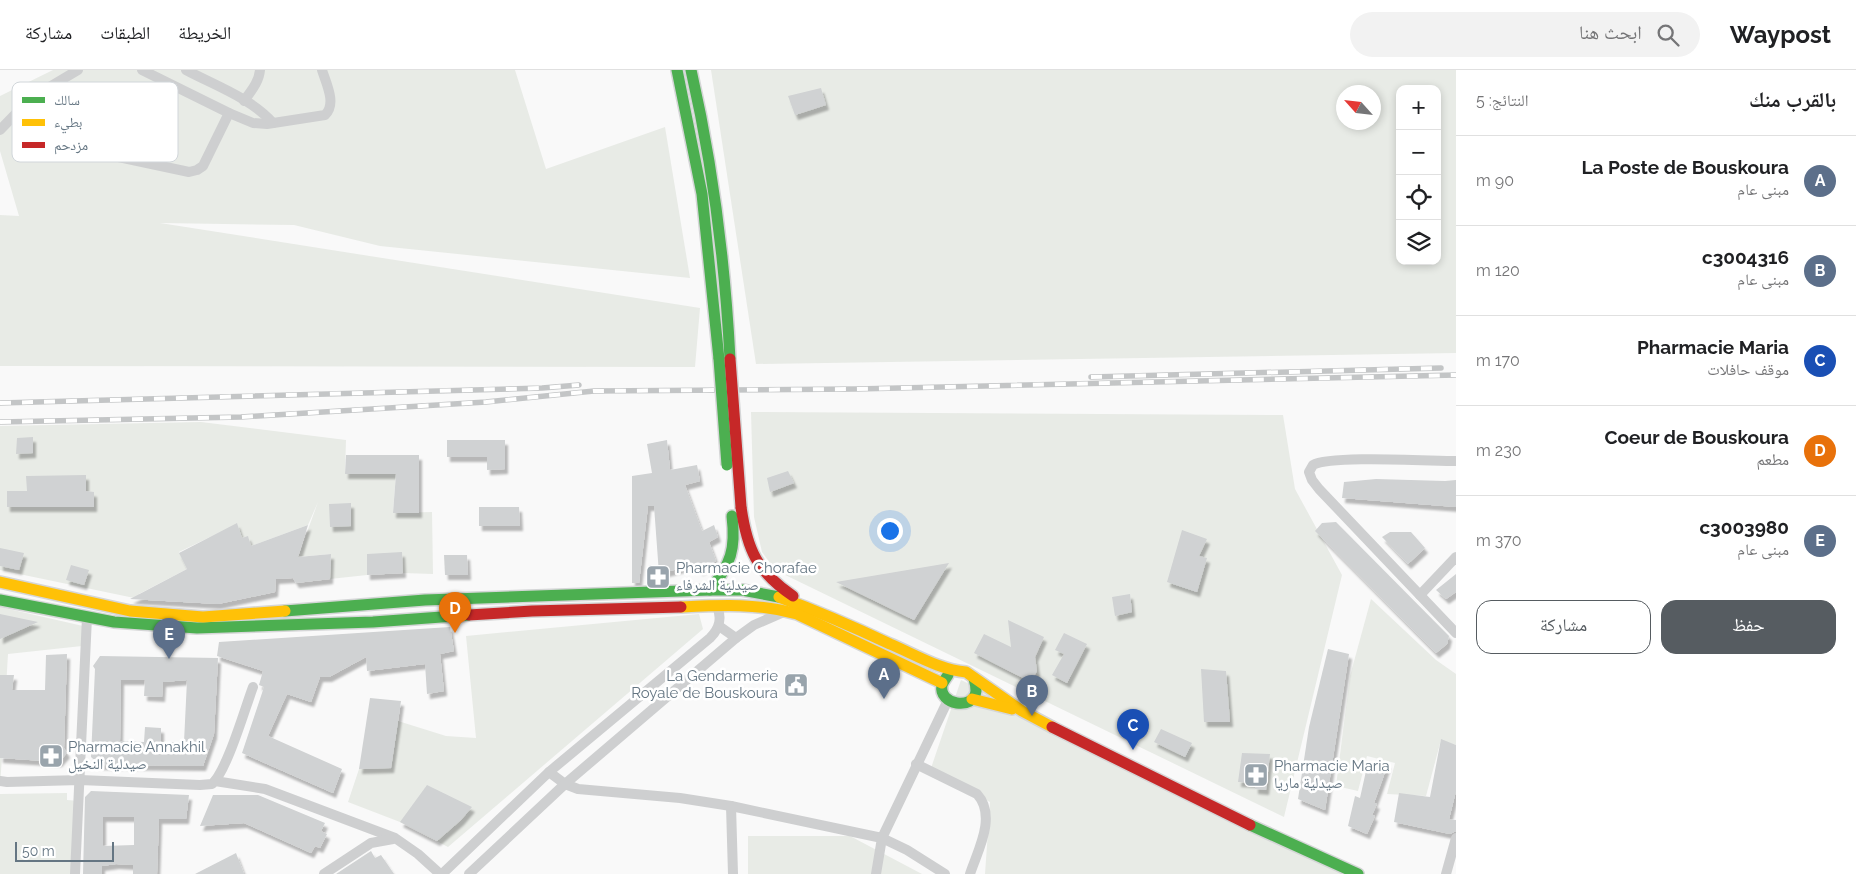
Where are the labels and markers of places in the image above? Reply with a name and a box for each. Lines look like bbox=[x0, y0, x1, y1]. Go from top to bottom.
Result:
place label: Pharmacie Chorafae صيدلية الشرفاء bbox=[676, 559, 817, 594]
pharmacy icon: Pharmacie Chorafae صيدلية الشرفاء bbox=[645, 564, 671, 590]
pin: D bbox=[439, 592, 471, 633]
pin: E bbox=[153, 618, 185, 659]
pin: A bbox=[868, 658, 900, 699]
place label: La Gendarmerie Royale de Bouskoura bbox=[631, 667, 778, 702]
public building icon: La Gendarmerie Royale de Bouskoura bbox=[783, 672, 809, 698]
pin: B bbox=[1016, 675, 1048, 716]
pin: C bbox=[1117, 709, 1149, 750]
place label: Pharmacie Annakhil صيدلية النخيل bbox=[68, 738, 206, 774]
pharmacy icon: Pharmacie Annakhil صيدلية النخيل bbox=[38, 743, 64, 769]
place label: Pharmacie Maria صيدلية ماريا bbox=[1274, 757, 1390, 792]
pharmacy icon: Pharmacie Maria صيدلية ماريا bbox=[1243, 762, 1269, 788]

